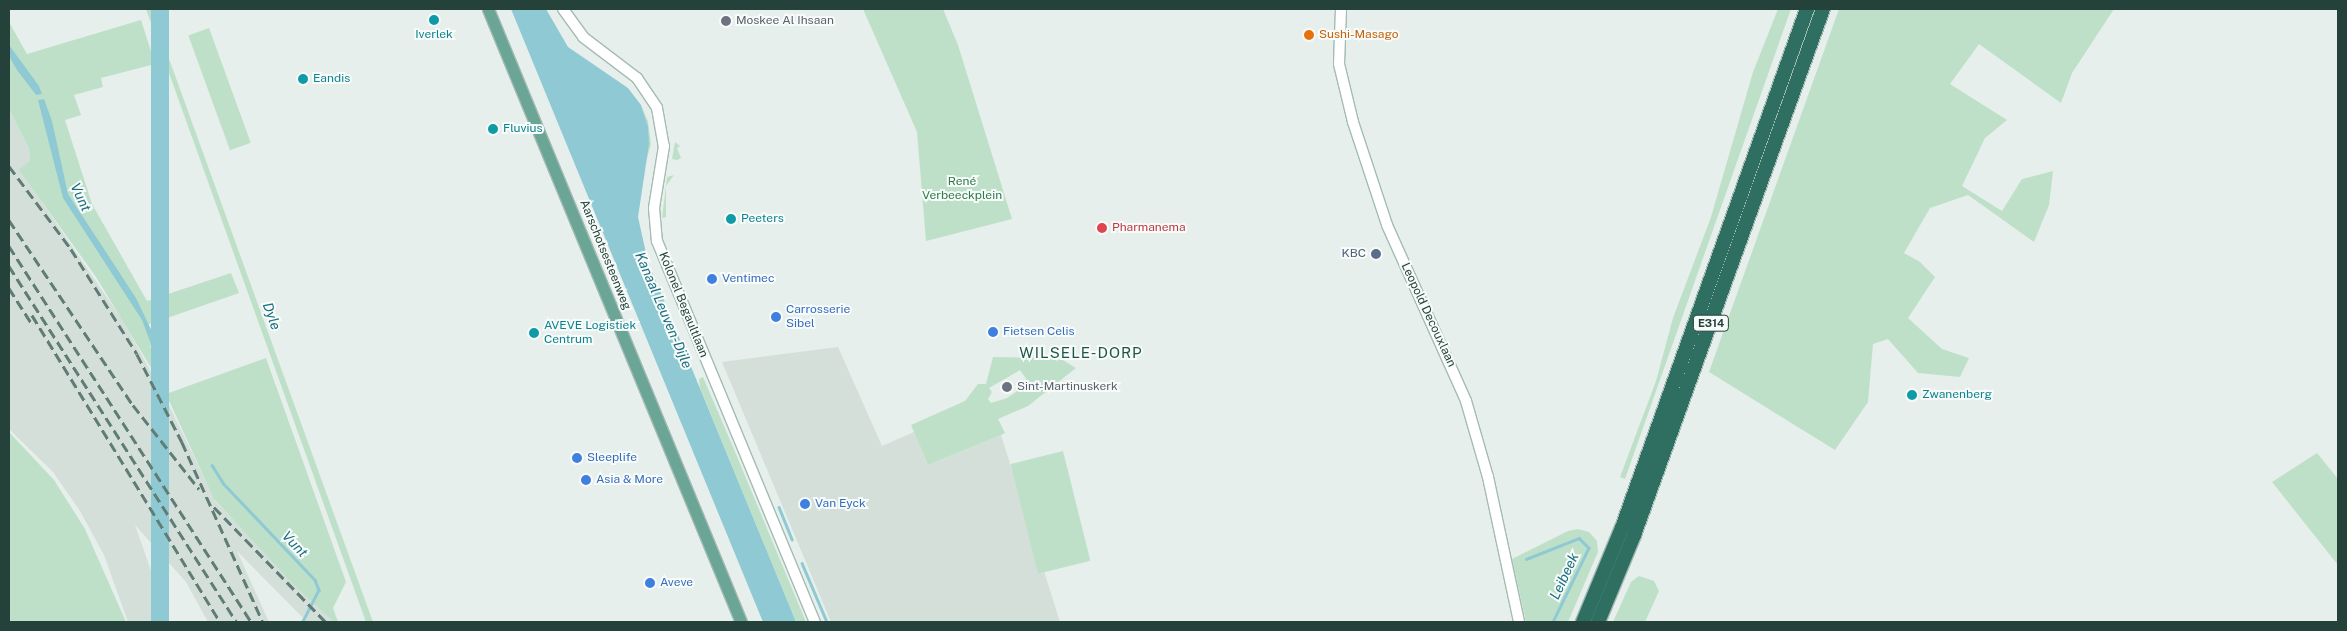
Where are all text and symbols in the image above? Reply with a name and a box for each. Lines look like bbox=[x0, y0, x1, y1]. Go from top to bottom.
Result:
marker: Iverlek bbox=[428, 14, 440, 26]
place label: Moskee Al Ihsaan bbox=[736, 14, 834, 28]
marker: Moskee Al Ihsaan bbox=[720, 15, 732, 27]
place label: Iverlek bbox=[415, 28, 453, 42]
place label: Sushi-Masago bbox=[1319, 28, 1398, 42]
marker: Sushi-Masago bbox=[1303, 29, 1315, 41]
place label: Eandis bbox=[313, 72, 350, 86]
marker: Eandis bbox=[297, 73, 309, 85]
place label: Fluvius bbox=[503, 122, 543, 136]
marker: Fluvius bbox=[487, 123, 499, 135]
park label: René Verbeeckplein bbox=[922, 175, 1002, 203]
water label: Vunt bbox=[67, 180, 95, 214]
street label: Aarschotsesteenweg bbox=[576, 198, 634, 312]
place label: Peeters bbox=[741, 212, 784, 226]
marker: Peeters bbox=[725, 213, 737, 225]
place label: Pharmanema bbox=[1112, 221, 1186, 235]
marker: Pharmanema bbox=[1096, 222, 1108, 234]
place label: KBC bbox=[1342, 247, 1366, 261]
marker: KBC bbox=[1370, 248, 1382, 260]
water label: Kanaal Leuven-Dijle bbox=[632, 249, 696, 371]
street label: Kolonel Begaultlaan bbox=[655, 250, 711, 360]
street label: Leopold Decouxlaan bbox=[1397, 261, 1459, 369]
place label: Ventimec bbox=[722, 272, 774, 286]
marker: Ventimec bbox=[706, 273, 718, 285]
water label: Dyle bbox=[259, 300, 285, 332]
place label: Carrosserie Sibel bbox=[786, 303, 850, 331]
marker: Carrosserie Sibel bbox=[770, 311, 782, 323]
road number: E314 bbox=[1692, 314, 1730, 332]
place label: AVEVE Logistiek Centrum bbox=[544, 319, 636, 347]
place label: Fietsen Celis bbox=[1003, 325, 1075, 339]
marker: Fietsen Celis bbox=[987, 326, 999, 338]
marker: AVEVE Logistiek Centrum bbox=[528, 327, 540, 339]
district label: WILSELE-DORP bbox=[1018, 344, 1144, 362]
place label: Sint-Martinuskerk bbox=[1017, 380, 1118, 394]
marker: Sint-Martinuskerk bbox=[1001, 381, 1013, 393]
place label: Zwanenberg bbox=[1922, 388, 1992, 402]
marker: Zwanenberg bbox=[1906, 389, 1918, 401]
place label: Sleeplife bbox=[587, 451, 637, 465]
marker: Sleeplife bbox=[571, 452, 583, 464]
place label: Asia & More bbox=[596, 473, 663, 487]
marker: Asia & More bbox=[580, 474, 592, 486]
place label: Van Eyck bbox=[815, 497, 866, 511]
marker: Van Eyck bbox=[799, 498, 811, 510]
water label: Vunt bbox=[279, 527, 311, 561]
water label: Leibeek bbox=[1546, 550, 1582, 602]
place label: Aveve bbox=[660, 576, 693, 590]
marker: Aveve bbox=[644, 577, 656, 589]

